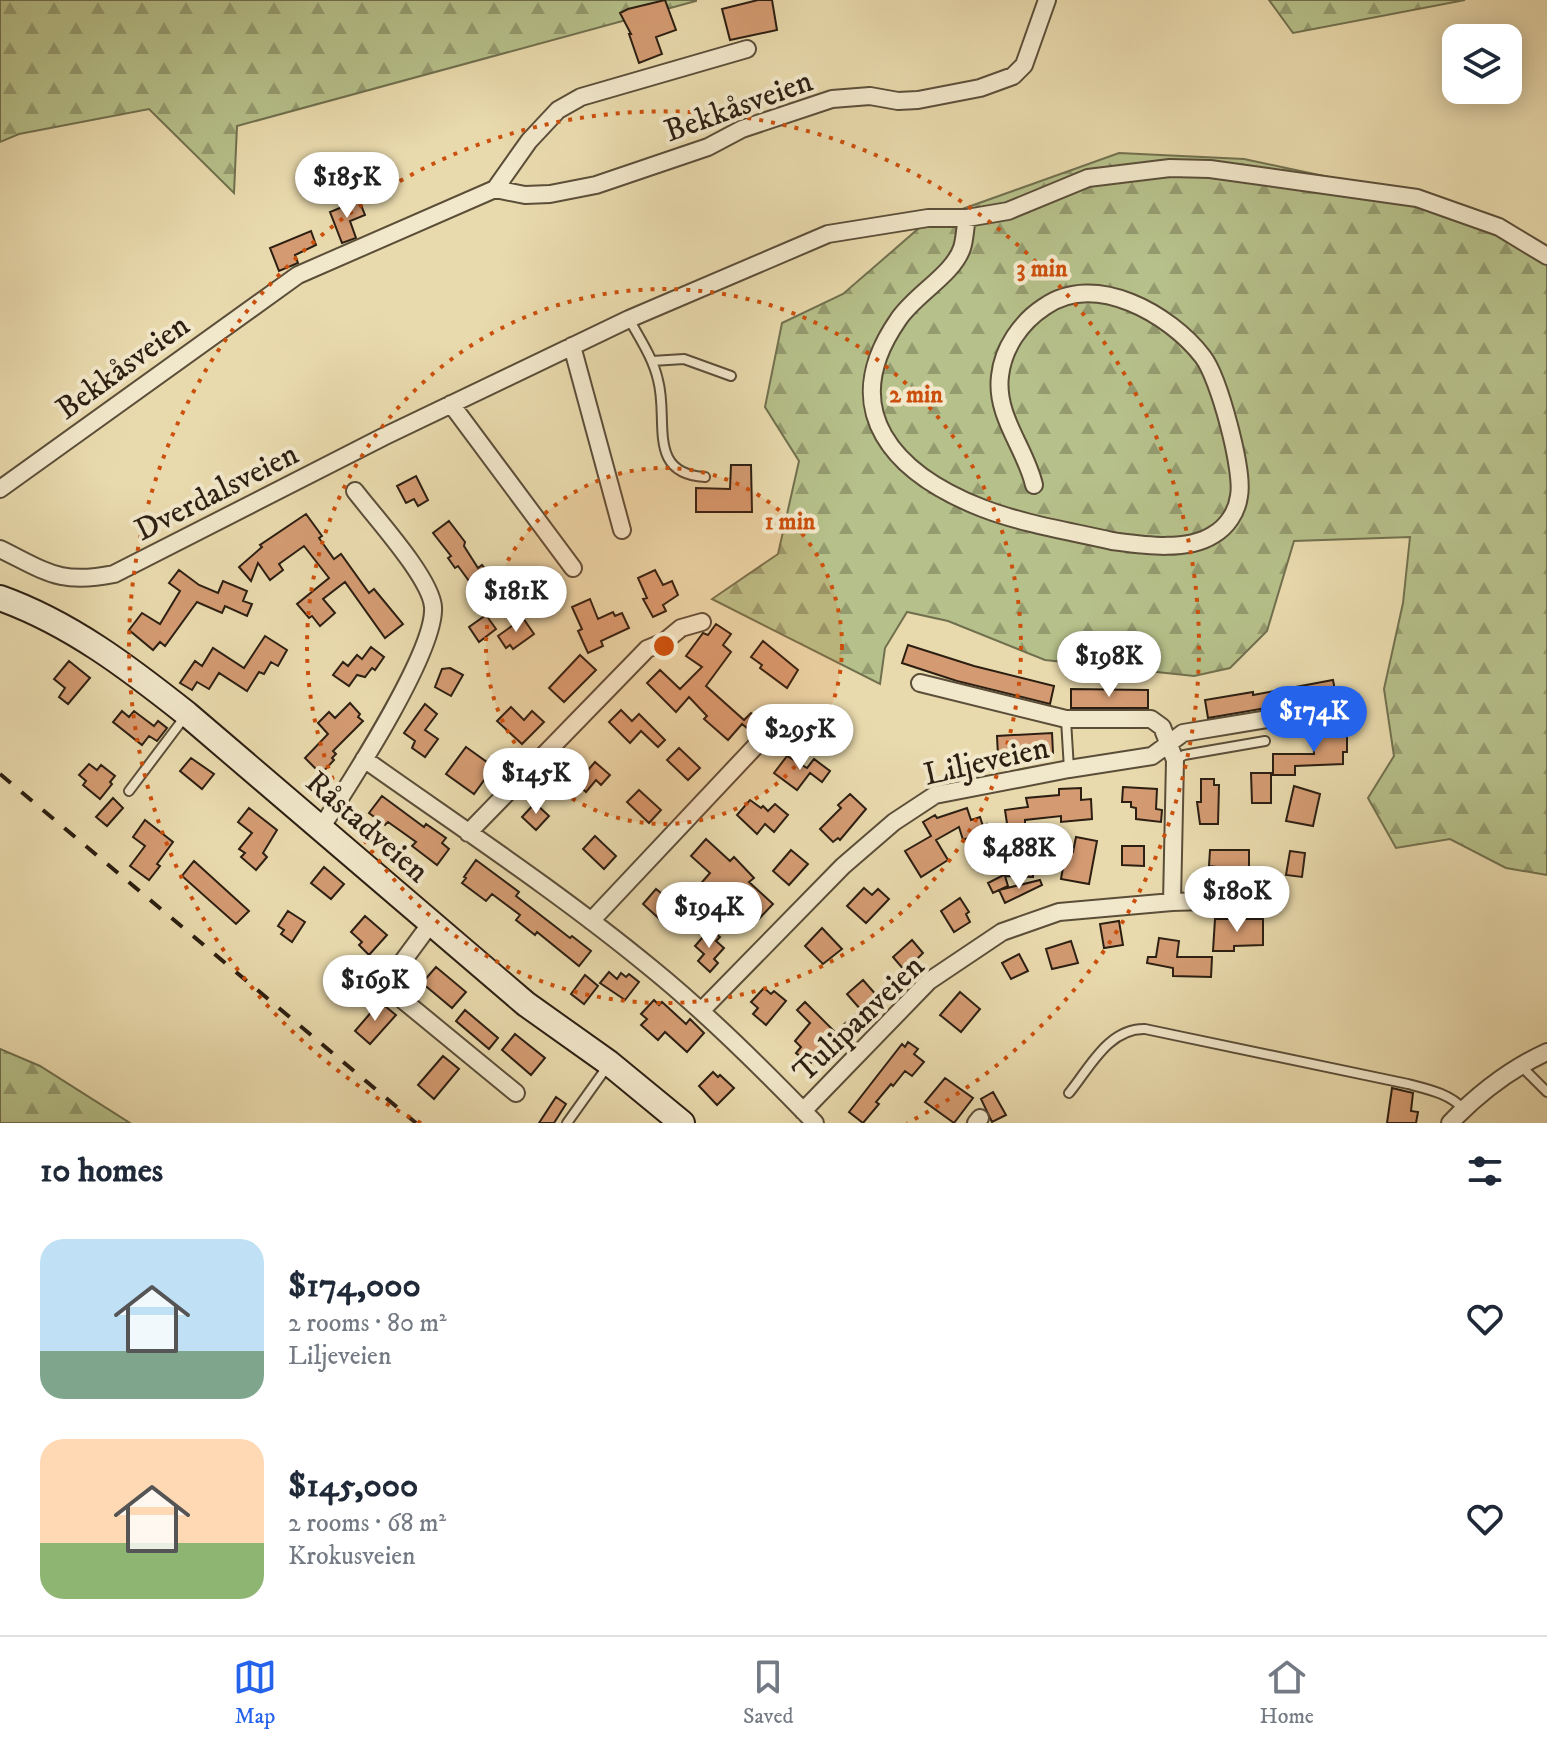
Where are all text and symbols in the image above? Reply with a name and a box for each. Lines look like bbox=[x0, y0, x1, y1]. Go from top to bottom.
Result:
map controls bbox=[1442, 24, 1522, 104]
button: layers bbox=[1442, 24, 1522, 104]
street label: Bekkåsveien bbox=[659, 61, 819, 152]
pin: $185K bbox=[291, 152, 403, 220]
text: $185K bbox=[313, 161, 381, 194]
text: 3 min bbox=[1017, 254, 1068, 284]
street label: Bekkåsveien bbox=[49, 306, 198, 429]
text: 2 min bbox=[889, 380, 943, 410]
street label: Dverdalsveien bbox=[128, 434, 306, 551]
text: 1 min bbox=[765, 507, 816, 537]
pin: $181K bbox=[460, 566, 572, 634]
text: $181K bbox=[484, 575, 548, 608]
pin: $198K bbox=[1053, 631, 1165, 699]
centre of rings bbox=[650, 632, 678, 660]
text: $198K bbox=[1075, 640, 1143, 673]
pin: $174K bbox=[1258, 686, 1370, 754]
text: $174K bbox=[1279, 695, 1349, 728]
pin: $295K bbox=[744, 704, 856, 772]
text: $295K bbox=[764, 713, 836, 746]
street label: Liljeveien bbox=[920, 728, 1053, 796]
pin: $145K bbox=[480, 748, 592, 816]
text: $145K bbox=[501, 757, 571, 790]
street label: Råstadveien bbox=[297, 763, 437, 892]
pin: $488K bbox=[963, 823, 1075, 891]
text: $488K bbox=[982, 832, 1056, 865]
pin: $180K bbox=[1181, 866, 1293, 934]
text: $180K bbox=[1203, 875, 1272, 908]
pin: $194K bbox=[653, 882, 765, 950]
text: $194K bbox=[674, 891, 744, 924]
street label: Tulipanveien bbox=[785, 947, 934, 1092]
pin: $169K bbox=[319, 955, 431, 1023]
text: $169K bbox=[341, 964, 409, 997]
icon: filters bbox=[1463, 1149, 1507, 1193]
text: 10 homes bbox=[40, 1150, 163, 1192]
text: $174,000 bbox=[288, 1265, 421, 1307]
icon: home bbox=[104, 1271, 200, 1367]
icon: heart bbox=[1463, 1297, 1507, 1341]
text: 2 rooms · 80 m² bbox=[288, 1307, 447, 1340]
text: Liljeveien bbox=[288, 1340, 391, 1373]
text: $145,000 bbox=[288, 1465, 418, 1507]
icon: home bbox=[104, 1471, 200, 1567]
icon: heart bbox=[1463, 1497, 1507, 1541]
text: 2 rooms · 68 m² bbox=[288, 1507, 446, 1540]
text: Krokusveien bbox=[288, 1540, 416, 1573]
tab: Map bbox=[233, 1655, 277, 1730]
tab: Saved bbox=[743, 1655, 794, 1730]
tab: Home bbox=[1260, 1655, 1314, 1730]

